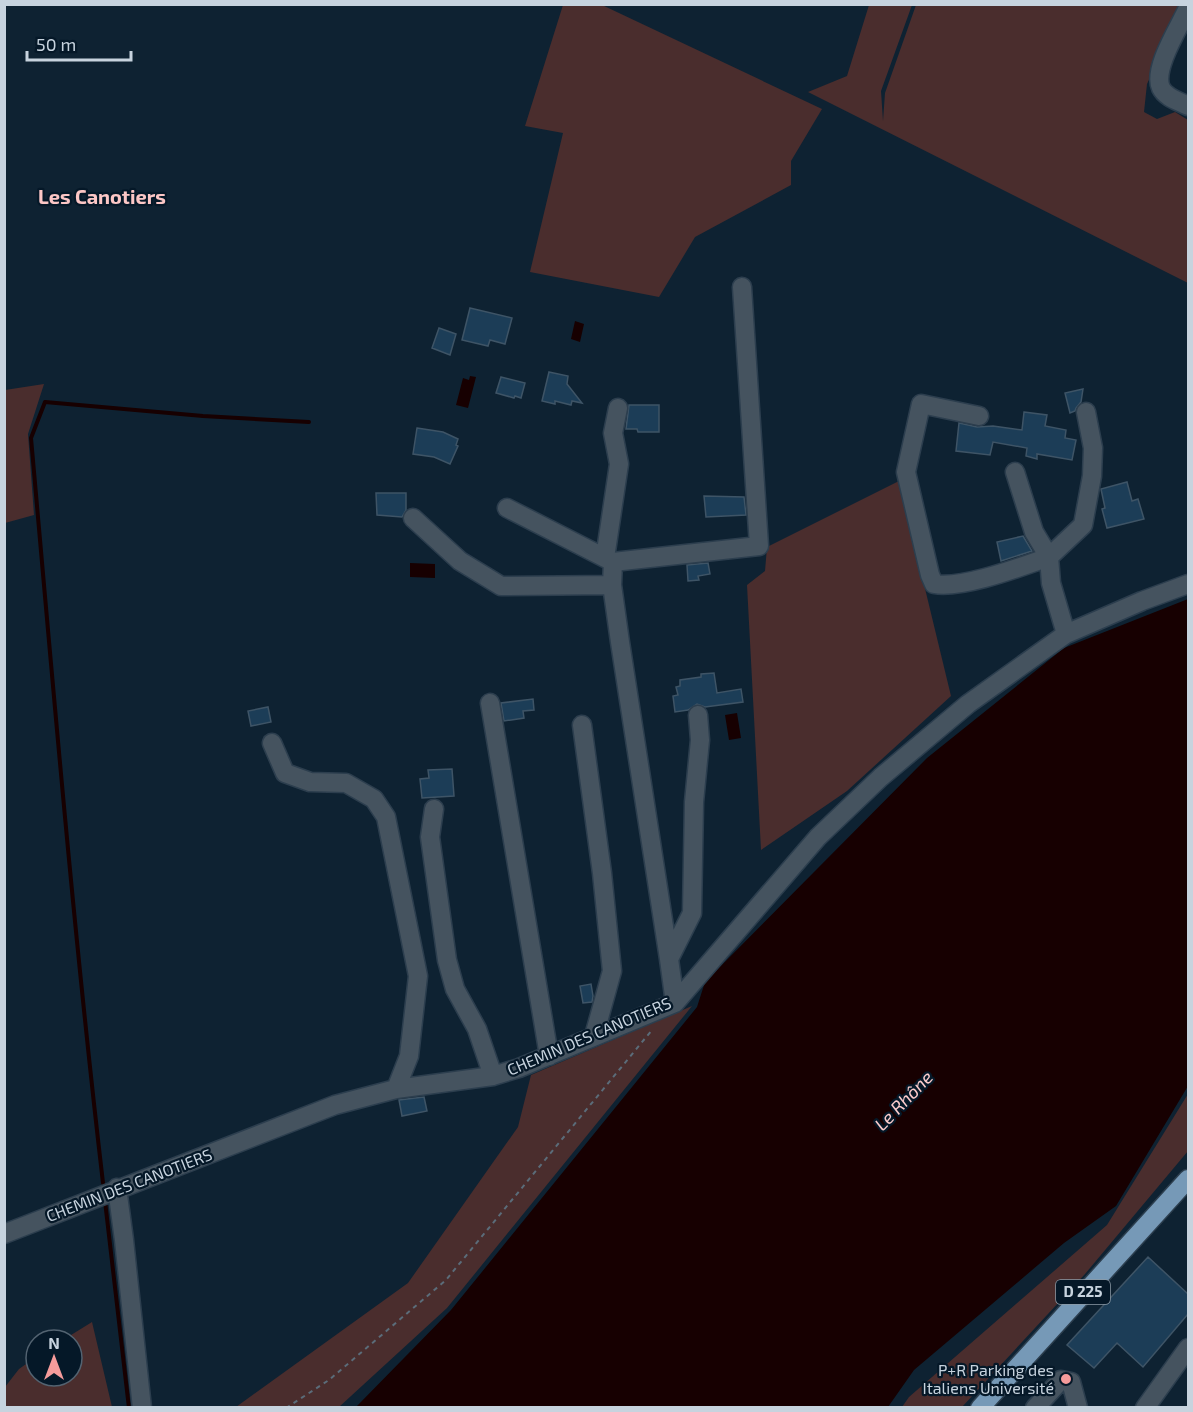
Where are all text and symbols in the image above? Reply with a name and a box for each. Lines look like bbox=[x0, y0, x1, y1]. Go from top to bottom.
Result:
scale bar bbox=[27, 24, 130, 62]
text: 50 m bbox=[36, 33, 76, 55]
district label: Les Canotiers bbox=[38, 184, 166, 208]
street label: CHEMIN DES CANOTIERS bbox=[504, 992, 674, 1079]
water label: Le Rhône bbox=[870, 1066, 937, 1135]
street label: CHEMIN DES CANOTIERS bbox=[43, 1144, 214, 1225]
road number: D 225 bbox=[1056, 1280, 1110, 1304]
north arrow bbox=[24, 1328, 84, 1388]
text: N bbox=[48, 1333, 60, 1352]
place label: P+R Parking des Italiens Université bbox=[923, 1360, 1054, 1397]
marker: P+R Parking des Italiens Université bbox=[1059, 1372, 1073, 1386]

